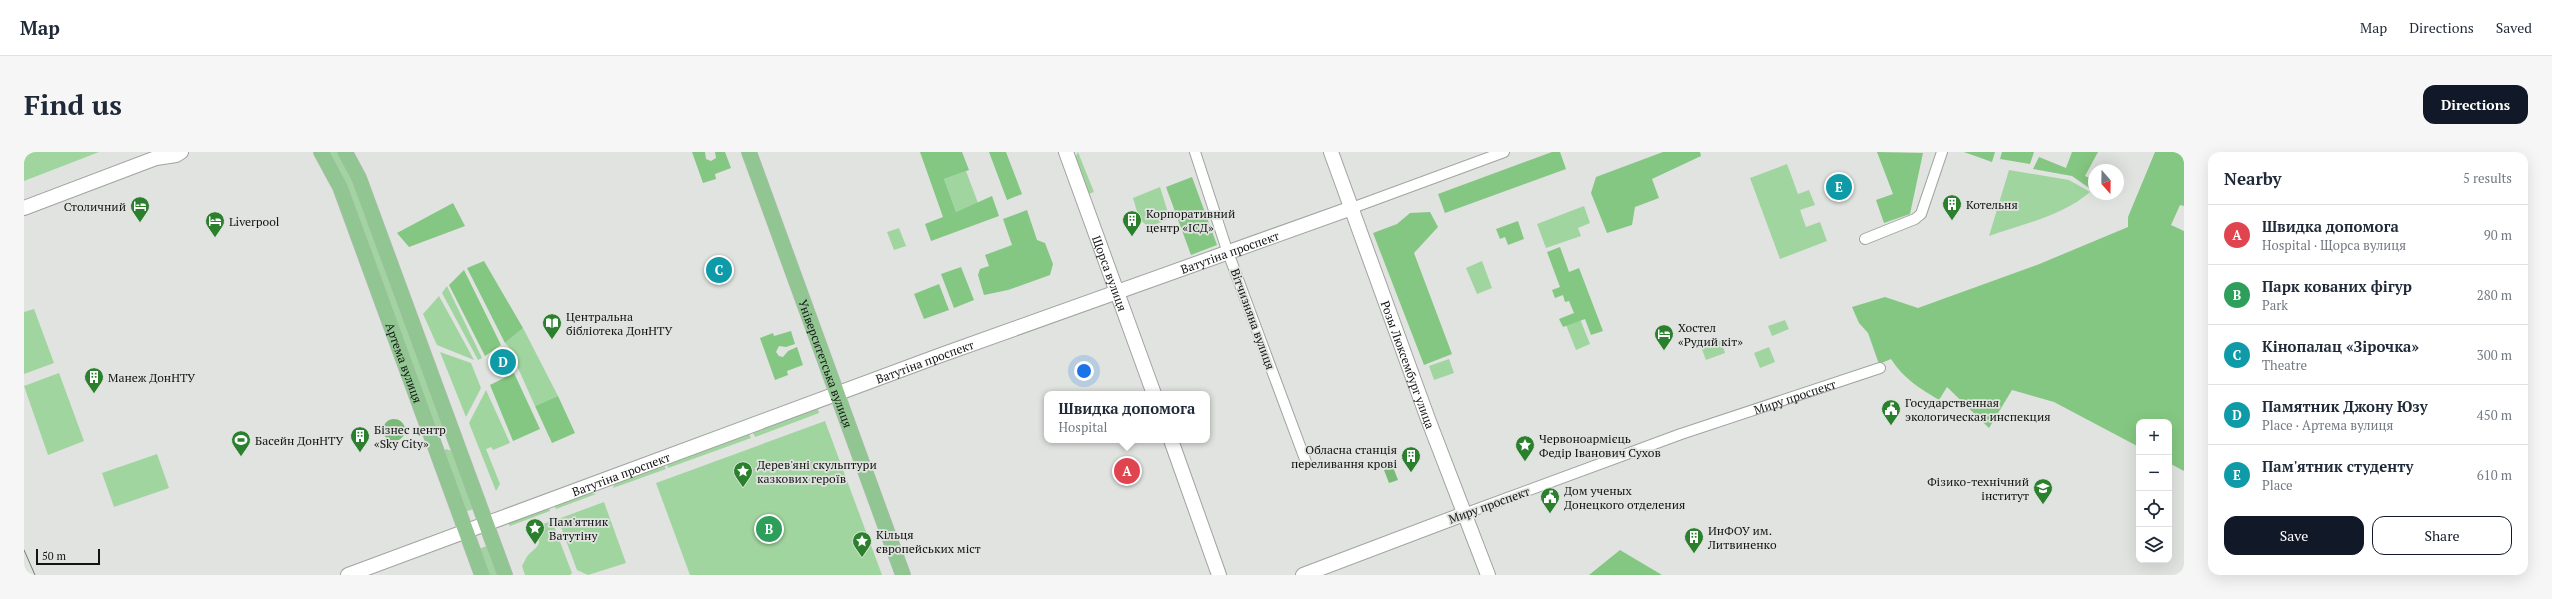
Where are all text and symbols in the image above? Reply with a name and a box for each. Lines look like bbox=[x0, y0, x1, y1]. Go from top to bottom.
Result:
text: Map bbox=[20, 15, 60, 40]
text: Map bbox=[2360, 18, 2387, 37]
text: Directions bbox=[2409, 18, 2474, 37]
text: Saved bbox=[2496, 18, 2532, 37]
button: Directions bbox=[2423, 85, 2528, 124]
text: Find us bbox=[24, 86, 122, 123]
north arrow bbox=[2088, 164, 2124, 200]
text: Nearby bbox=[2224, 167, 2282, 190]
text: 5 results bbox=[2463, 169, 2512, 187]
pin: E bbox=[1826, 172, 1852, 202]
building icon: Котельня bbox=[1941, 193, 1963, 221]
hotel icon: Столичний bbox=[129, 195, 151, 223]
place label: Котельня bbox=[1966, 197, 2018, 212]
place label: Столичний bbox=[64, 199, 126, 214]
place label: Корпоративний центр «ІСД» bbox=[1146, 206, 1235, 235]
building icon: Корпоративний центр «ІСД» bbox=[1121, 209, 1143, 237]
hotel icon: Liverpool bbox=[204, 210, 226, 238]
place label: Liverpool bbox=[229, 214, 280, 229]
text: Швидка допомога bbox=[2262, 216, 2399, 236]
text: A bbox=[2232, 226, 2242, 244]
text: 90 m bbox=[2484, 226, 2512, 244]
street label: Ватутіна проспект bbox=[1178, 227, 1281, 276]
street label: Щорса вулиця bbox=[1089, 233, 1131, 313]
text: Hospital · Щорса вулиця bbox=[2262, 236, 2406, 254]
pin: C bbox=[706, 255, 732, 285]
street label: Вітчизняна вулиця bbox=[1228, 266, 1278, 372]
text: Парк кованих фігур bbox=[2262, 276, 2412, 296]
text: B bbox=[2233, 286, 2241, 304]
text: 280 m bbox=[2477, 286, 2512, 304]
text: Park bbox=[2262, 296, 2288, 314]
street label: Університетська вулиця bbox=[796, 297, 856, 430]
street label: Розы Люксембург улица bbox=[1378, 298, 1438, 431]
place label: Центральна бібліотека ДонНТУ bbox=[566, 309, 672, 338]
library icon: Центральна бібліотека ДонНТУ bbox=[541, 312, 563, 340]
place label: Хостел «Рудий кіт» bbox=[1678, 320, 1743, 349]
street label: Артема вулиця bbox=[383, 321, 426, 405]
hotel icon: Хостел «Рудий кіт» bbox=[1653, 323, 1675, 351]
street label: Ватутіна проспект bbox=[873, 336, 976, 386]
text: Кінопалац «Зірочка» bbox=[2262, 336, 2419, 356]
text: C bbox=[2233, 346, 2241, 364]
text: 300 m bbox=[2477, 346, 2512, 364]
pin: D bbox=[490, 347, 516, 377]
text: Theatre bbox=[2262, 356, 2307, 374]
your location bbox=[1074, 361, 1094, 381]
building icon: Манеж ДонНТУ bbox=[83, 366, 105, 394]
place label: Манеж ДонНТУ bbox=[108, 370, 195, 385]
street label: Миру проспект bbox=[1752, 376, 1838, 417]
popup bbox=[1044, 391, 1210, 443]
place label: Государственная экологическая инспекция bbox=[1905, 395, 2051, 424]
text: Памятник Джону Юзу bbox=[2262, 396, 2428, 416]
text: Швидка допомога bbox=[1059, 398, 1195, 418]
public building icon: Государственная экологическая инспекция bbox=[1880, 398, 1902, 426]
text: D bbox=[2232, 406, 2242, 424]
text: 450 m bbox=[2477, 406, 2512, 424]
text: Place · Артема вулиця bbox=[2262, 416, 2393, 434]
text: Hospital bbox=[1059, 418, 1107, 436]
map controls bbox=[2136, 419, 2172, 563]
button: + bbox=[2136, 419, 2172, 455]
place label: Бізнес центр «Sky City» bbox=[374, 422, 446, 451]
building icon: Бізнес центр «Sky City» bbox=[349, 425, 371, 453]
sports icon: Басейн ДонНТУ bbox=[230, 429, 252, 457]
place label: Червоноармієць Федір Іванович Сухов bbox=[1539, 431, 1661, 460]
place label: Басейн ДонНТУ bbox=[255, 433, 343, 448]
place icon: Червоноармієць Федір Іванович Сухов bbox=[1514, 434, 1536, 462]
place label: Обласна станція переливання крові bbox=[1291, 442, 1397, 471]
building icon: Обласна станція переливання крові bbox=[1400, 445, 1422, 473]
street label: Ватутіна проспект bbox=[570, 449, 672, 499]
button: − bbox=[2136, 455, 2172, 491]
pin: A bbox=[1114, 456, 1140, 486]
text: Пам'ятник студенту bbox=[2262, 456, 2413, 476]
place label: Дерев'яні скульптури казкових героїв bbox=[757, 457, 877, 486]
place icon: Дерев'яні скульптури казкових героїв bbox=[732, 460, 754, 488]
text: E bbox=[2233, 466, 2241, 484]
text: 610 m bbox=[2477, 466, 2512, 484]
place label: Фізико-технічний інститут bbox=[1927, 474, 2029, 503]
text: Place bbox=[2262, 476, 2293, 494]
school or university icon: Фізико-технічний інститут bbox=[2032, 477, 2054, 505]
street label: Миру проспект bbox=[1446, 483, 1532, 527]
place label: Дом ученых Донецкого отделения bbox=[1564, 483, 1685, 512]
public building icon: Дом ученых Донецкого отделения bbox=[1539, 486, 1561, 514]
button: locate bbox=[2136, 491, 2172, 527]
place label: Пам'ятник Ватутіну bbox=[549, 514, 609, 543]
pin: B bbox=[756, 514, 782, 544]
button: Save bbox=[2224, 516, 2364, 555]
button: Share bbox=[2372, 516, 2512, 555]
place icon: Пам'ятник Ватутіну bbox=[524, 517, 546, 545]
place label: ИнФОУ им. Литвиненко bbox=[1707, 523, 1777, 552]
building icon: ИнФОУ им. Литвиненко bbox=[1683, 526, 1705, 554]
place label: Кільця європейських міст bbox=[876, 527, 981, 556]
button: layers bbox=[2136, 527, 2172, 563]
place icon: Кільця європейських міст bbox=[851, 530, 873, 558]
scale bar bbox=[36, 547, 100, 566]
text: 50 m bbox=[42, 549, 66, 563]

